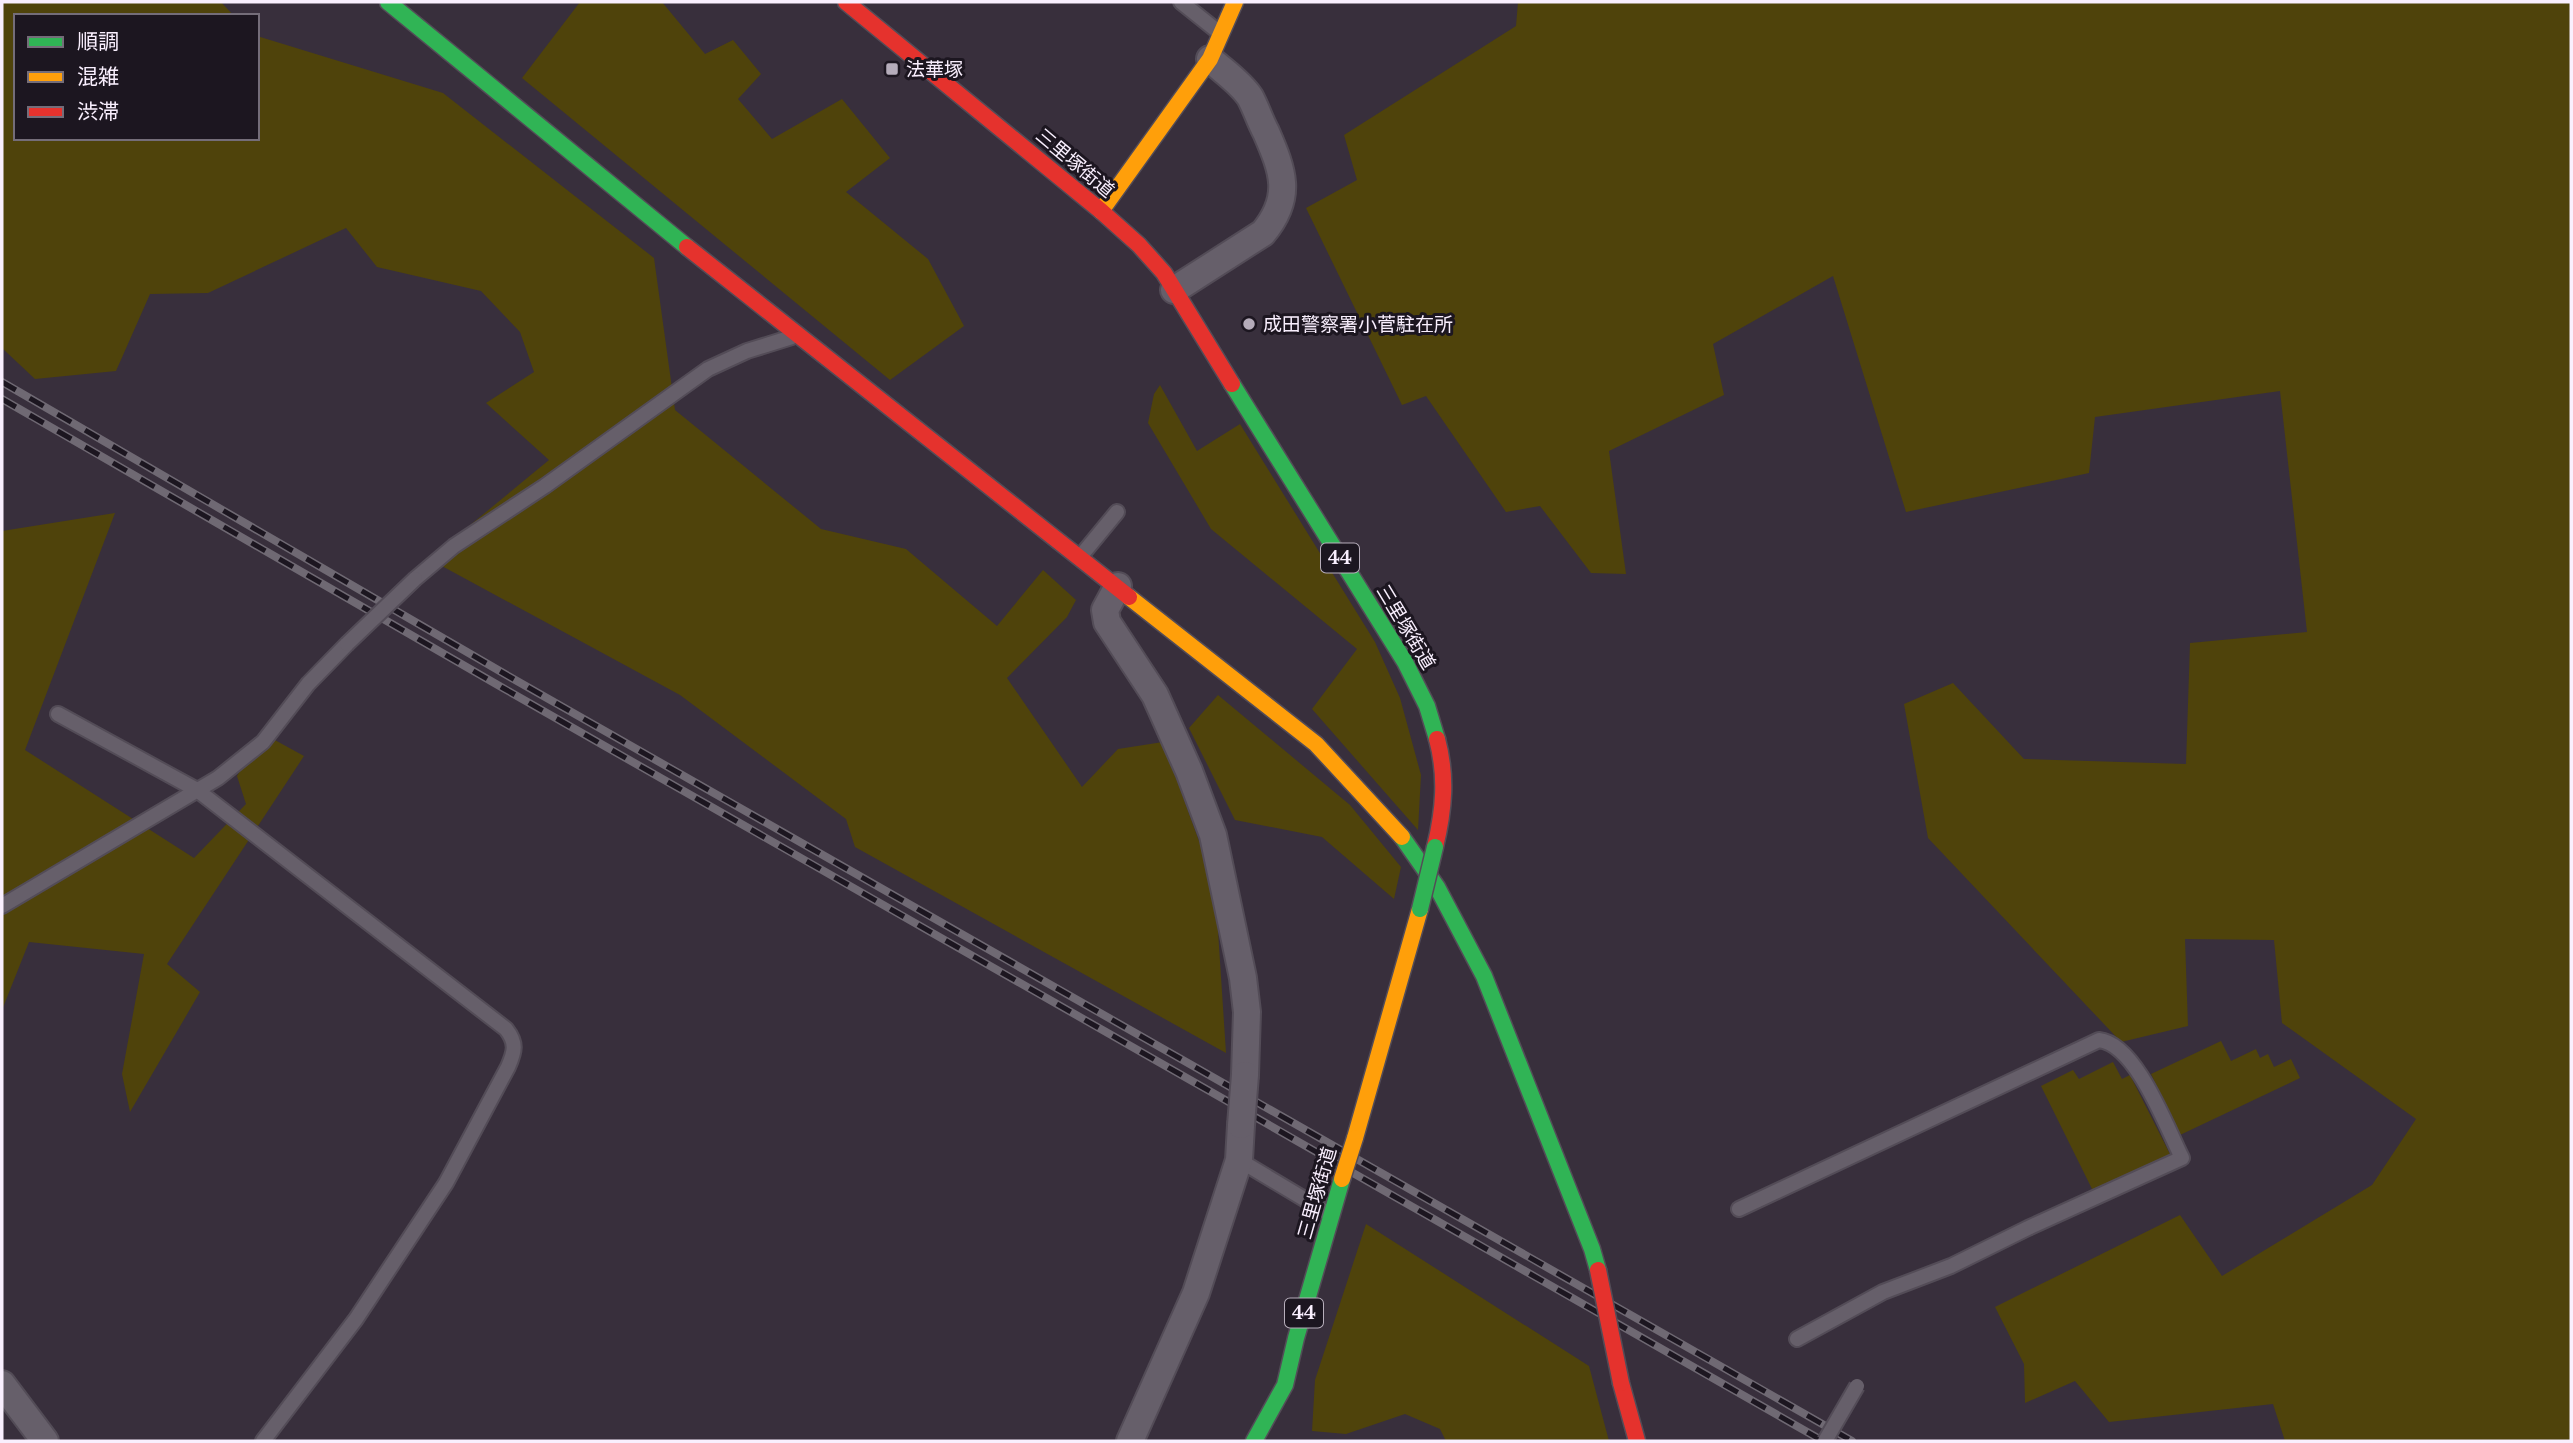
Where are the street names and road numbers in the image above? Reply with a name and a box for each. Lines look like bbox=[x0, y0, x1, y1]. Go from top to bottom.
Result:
street label: 三里塚街道 bbox=[1031, 124, 1119, 202]
road number: 44 bbox=[1321, 544, 1359, 572]
street label: 三里塚街道 bbox=[1372, 580, 1440, 674]
street label: 三里塚街道 bbox=[1293, 1144, 1341, 1242]
road number: 44 bbox=[1285, 1298, 1323, 1328]

